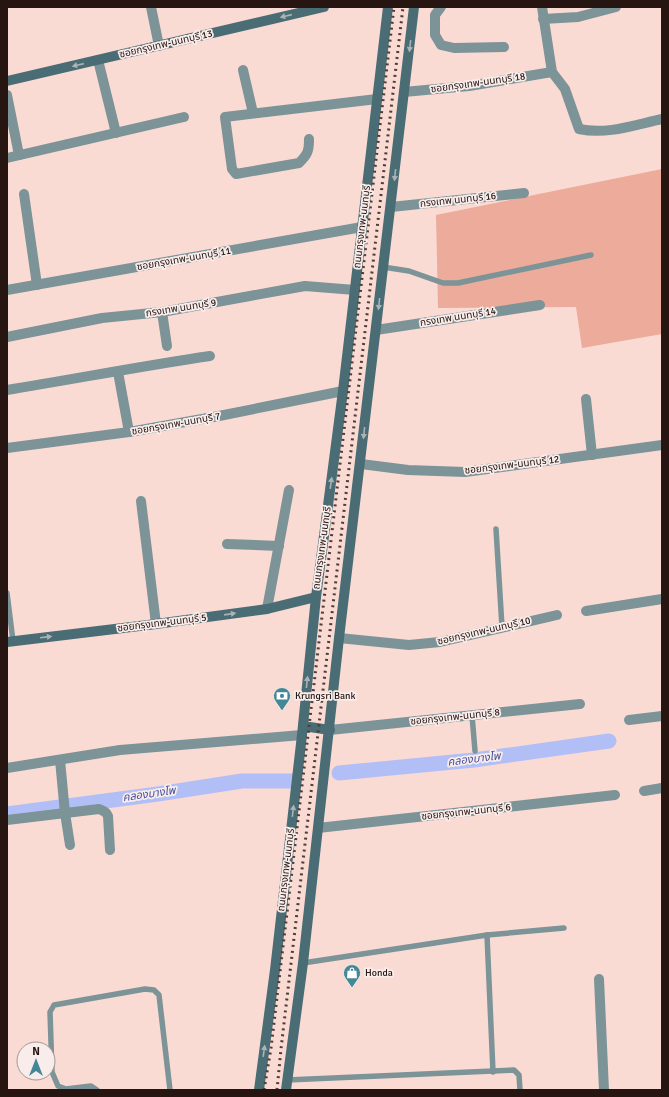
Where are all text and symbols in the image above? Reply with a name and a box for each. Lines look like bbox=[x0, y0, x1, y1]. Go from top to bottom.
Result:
one-way arrow bbox=[280, 13, 292, 19]
street label: ซอยกรุงเทพ-นนทบุรี 13 bbox=[118, 27, 214, 61]
one-way arrow bbox=[407, 40, 413, 52]
one-way arrow bbox=[71, 62, 84, 68]
street label: ซอยกรุงเทพ-นนทบุรี 18 bbox=[430, 70, 526, 96]
one-way arrow bbox=[392, 169, 398, 181]
street label: ถนนกรุงเทพ-นนทบุรี bbox=[351, 184, 373, 269]
street label: กรงเทพ นนทบุรี 16 bbox=[419, 190, 497, 210]
street label: ซอยกรุงเทพ-นนทบุรี 11 bbox=[136, 245, 232, 273]
street label: กรงเทพ นนทบุรี 9 bbox=[145, 296, 217, 320]
one-way arrow bbox=[376, 298, 382, 310]
street label: กรงเทพ นนทบุรี 14 bbox=[419, 305, 497, 329]
street label: ซอยกรุงเทพ-นนทบุรี 7 bbox=[131, 410, 221, 438]
one-way arrow bbox=[361, 427, 368, 439]
street label: ซอยกรุงเทพ-นนทบุรี 12 bbox=[464, 453, 560, 477]
one-way arrow bbox=[328, 477, 334, 489]
street label: ถนนกรุงเทพ-นนทบุรี bbox=[310, 505, 334, 590]
one-way arrow bbox=[224, 611, 236, 617]
street label: ซอยกรุงเทพ-นนทบุรี 5 bbox=[117, 612, 207, 634]
street label: ซอยกรุงเทพ-นนทบุรี 10 bbox=[436, 614, 532, 648]
one-way arrow bbox=[40, 634, 52, 640]
one-way arrow bbox=[304, 676, 311, 688]
bank icon: Krungsri Bank bbox=[272, 686, 292, 711]
place label: Krungsri Bank bbox=[295, 690, 356, 702]
street label: ซอยกรุงเทพ-นนทบุรี 8 bbox=[410, 706, 500, 728]
water label: คลองบางโพ bbox=[447, 749, 502, 769]
water label: คลองบางโพ bbox=[122, 784, 178, 804]
street label: ซอยกรุงเทพ-นนทบุรี 6 bbox=[421, 801, 511, 823]
one-way arrow bbox=[290, 805, 296, 817]
street label: ถนนกรุงเทพ-นนทบุรี bbox=[275, 827, 297, 912]
shop icon: Honda bbox=[342, 963, 362, 988]
place label: Honda bbox=[365, 967, 393, 979]
north arrow bbox=[16, 1041, 56, 1081]
text: N bbox=[32, 1045, 40, 1058]
one-way arrow bbox=[261, 1045, 267, 1057]

